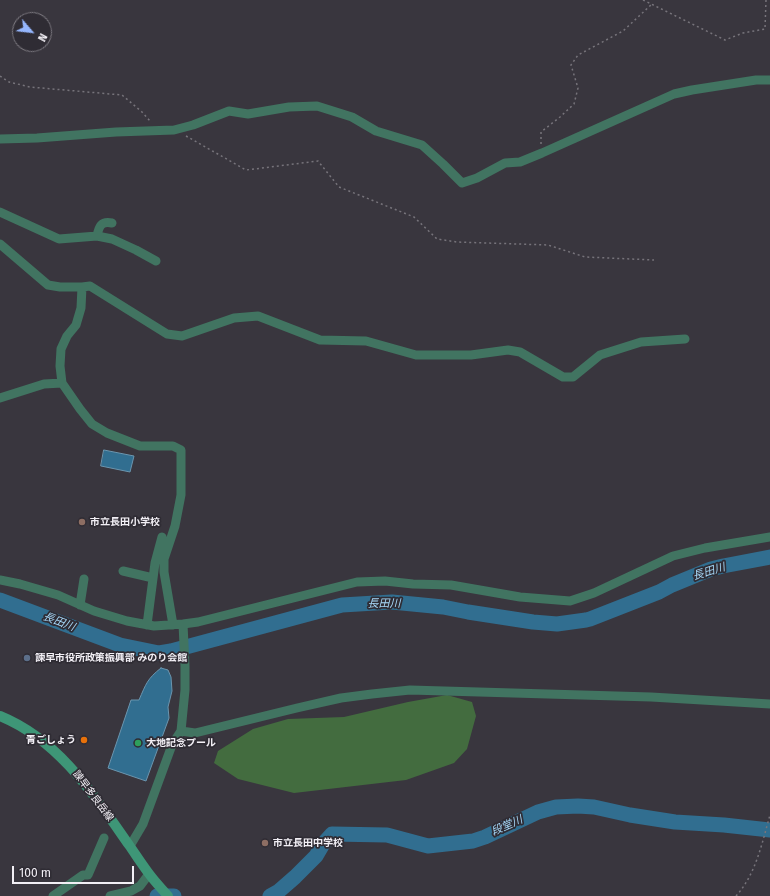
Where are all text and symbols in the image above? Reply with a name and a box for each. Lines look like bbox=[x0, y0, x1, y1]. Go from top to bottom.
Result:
north arrow bbox=[12, 12, 52, 52]
text: N bbox=[35, 31, 50, 44]
place label: 市立長田小学校 bbox=[90, 516, 160, 528]
marker: 市立長田小学校 bbox=[77, 517, 87, 527]
water label: 長田川 bbox=[691, 561, 727, 583]
water label: 長田川 bbox=[368, 597, 400, 611]
water label: 長田川 bbox=[41, 610, 77, 634]
place label: 諫早市役所政策振興部 みのり会館 bbox=[35, 652, 187, 664]
marker: 諫早市役所政策振興部 みのり会館 bbox=[22, 653, 32, 663]
place label: 青ごしょう bbox=[26, 734, 76, 746]
marker: 青ごしょう bbox=[79, 735, 89, 745]
place label: 大地記念プール bbox=[146, 737, 216, 749]
marker: 大地記念プール bbox=[133, 738, 143, 748]
street label: 諫早多良岳線 bbox=[70, 768, 116, 824]
water label: 段堂川 bbox=[489, 813, 525, 839]
place label: 市立長田中学校 bbox=[273, 837, 343, 849]
marker: 市立長田中学校 bbox=[260, 838, 270, 848]
scale bar bbox=[14, 858, 136, 884]
text: 100 m bbox=[19, 866, 51, 880]

